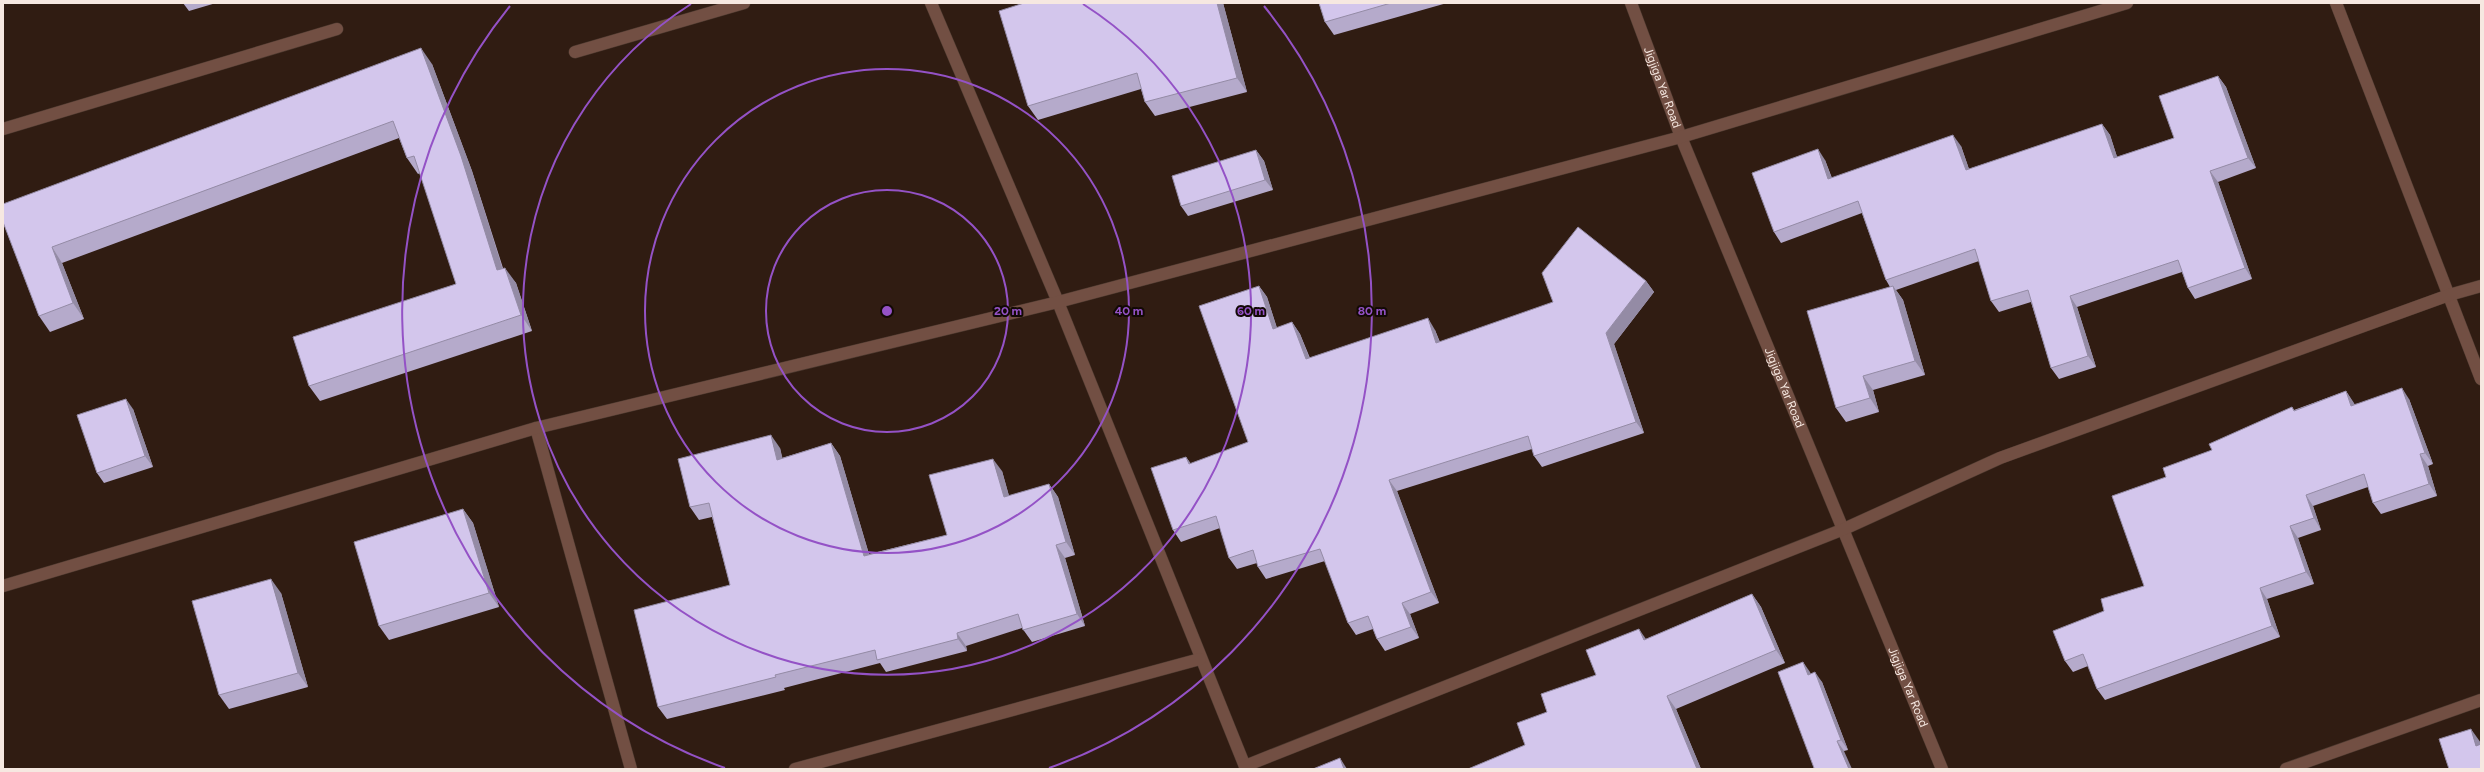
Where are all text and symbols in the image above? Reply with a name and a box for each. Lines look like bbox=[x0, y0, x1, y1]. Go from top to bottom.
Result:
street label: Jigjiga Yar Road bbox=[1641, 45, 1684, 130]
centre of rings bbox=[880, 304, 894, 318]
text: 20 m bbox=[994, 304, 1022, 318]
text: 40 m bbox=[1115, 304, 1143, 318]
text: 60 m bbox=[1237, 304, 1265, 318]
text: 80 m bbox=[1358, 304, 1386, 318]
street label: Jigjiga Yar Road bbox=[1762, 345, 1807, 430]
street label: Jigjiga Yar Road bbox=[1885, 645, 1931, 729]

